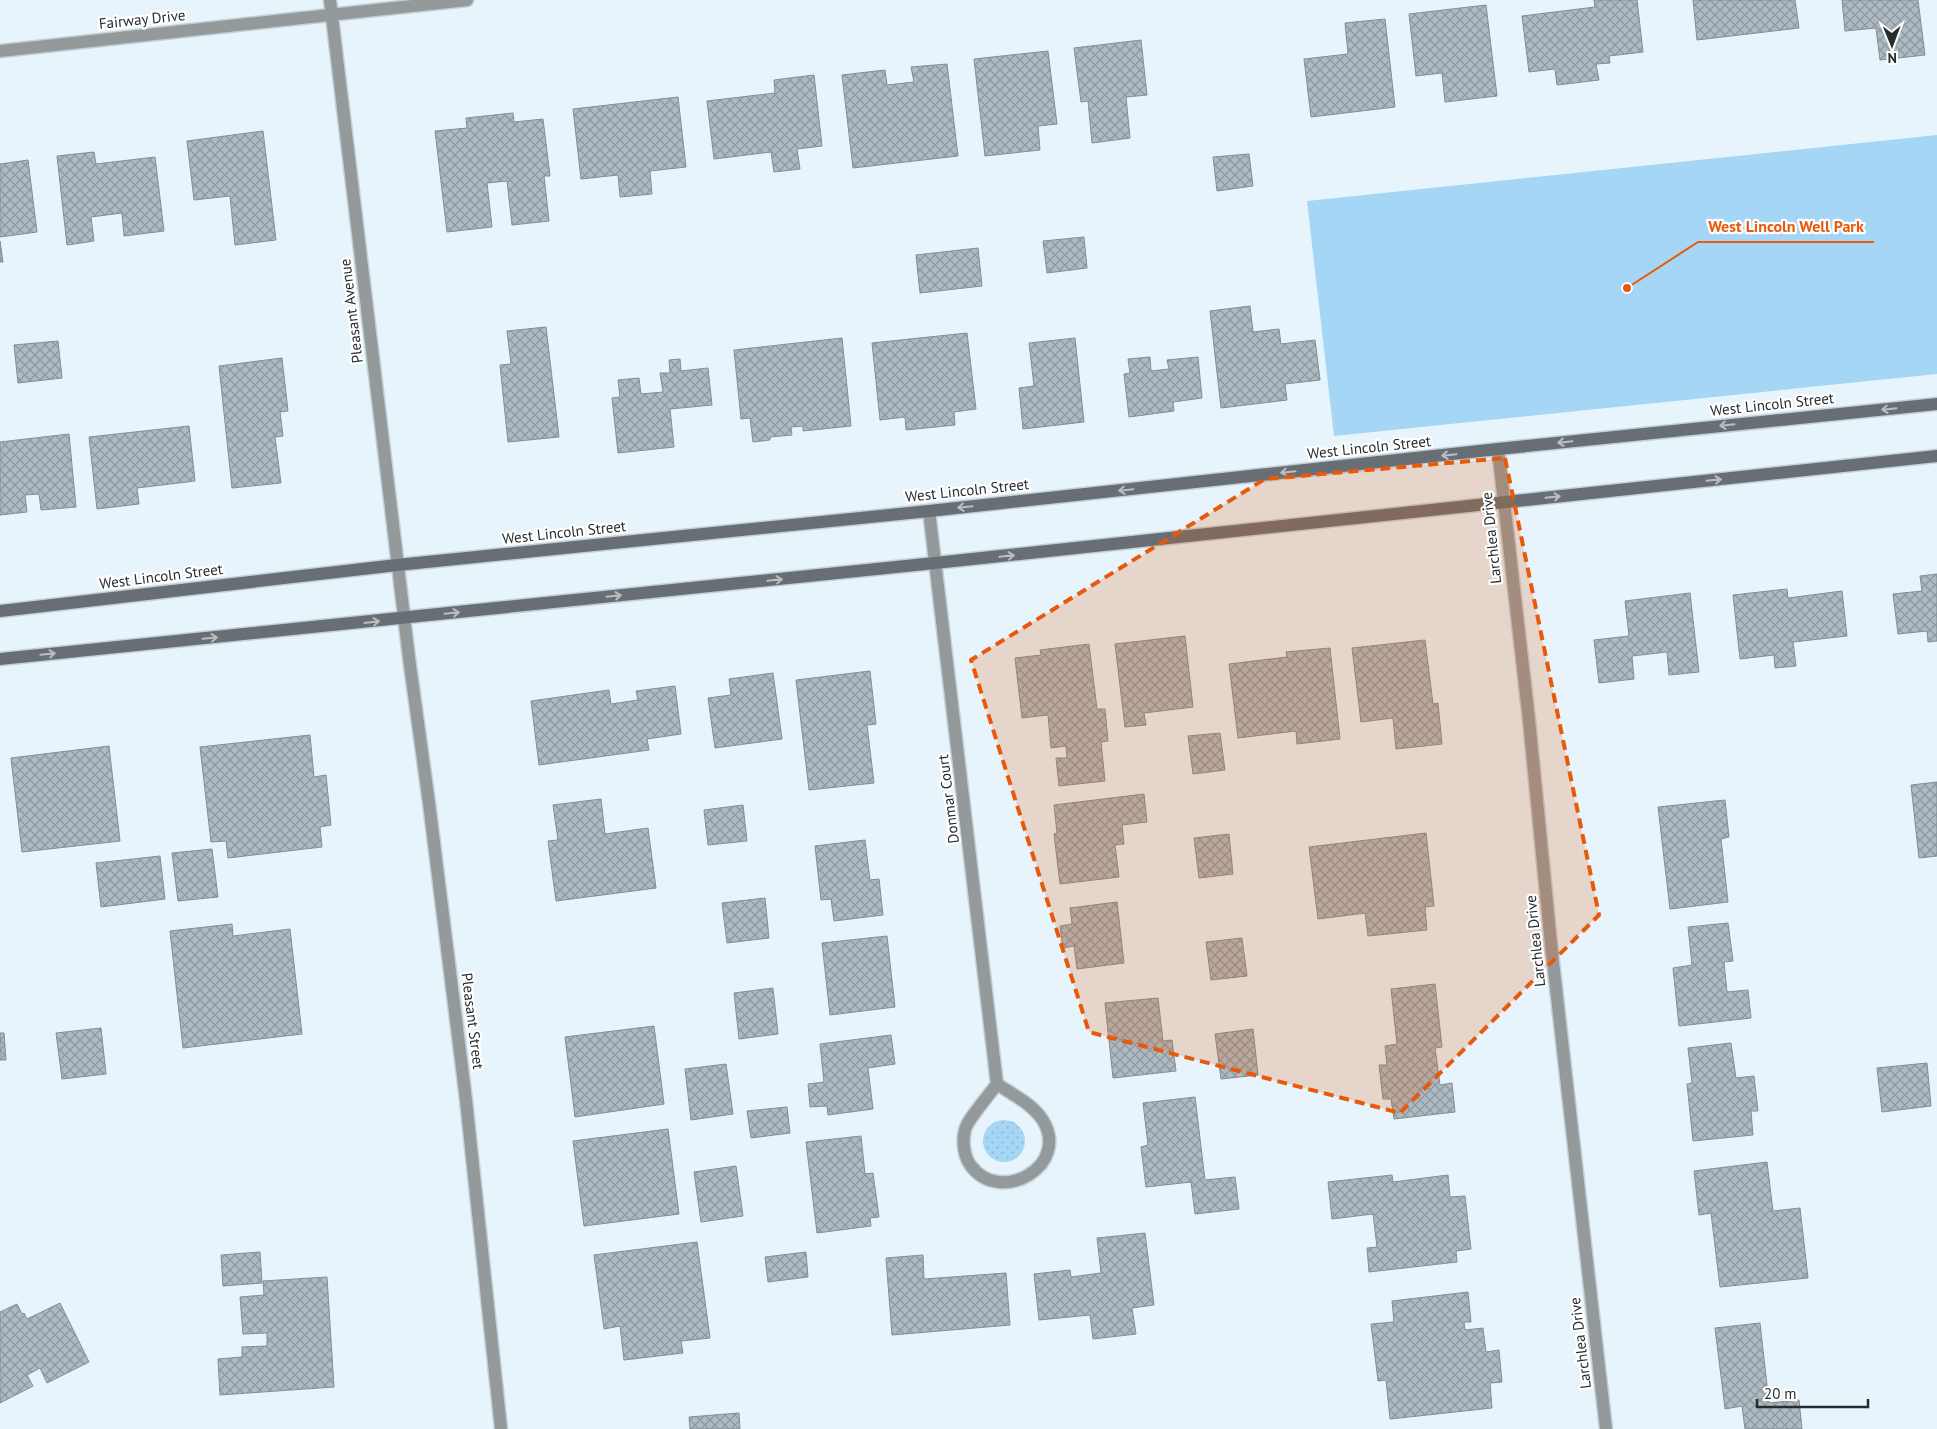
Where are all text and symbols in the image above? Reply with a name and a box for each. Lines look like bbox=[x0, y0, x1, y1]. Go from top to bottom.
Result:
street label: Fairway Drive bbox=[98, 5, 186, 33]
north arrow bbox=[1867, 20, 1917, 70]
text: N bbox=[1887, 49, 1897, 67]
callout: West Lincoln Well Park bbox=[1698, 211, 1874, 242]
text: West Lincoln Well Park bbox=[1708, 216, 1864, 236]
street label: Pleasant Avenue bbox=[335, 258, 367, 364]
street label: West Lincoln Street bbox=[1709, 388, 1835, 420]
one-way arrow bbox=[1881, 404, 1897, 414]
one-way arrow bbox=[1719, 421, 1735, 430]
street label: West Lincoln Street bbox=[1306, 431, 1432, 463]
one-way arrow bbox=[1558, 437, 1574, 447]
one-way arrow bbox=[1442, 450, 1458, 460]
one-way arrow bbox=[1280, 467, 1296, 477]
street label: West Lincoln Street bbox=[904, 474, 1030, 506]
one-way arrow bbox=[1706, 475, 1722, 485]
one-way arrow bbox=[1118, 485, 1134, 494]
street label: Larchlea Drive bbox=[1477, 491, 1505, 585]
one-way arrow bbox=[1544, 492, 1560, 502]
one-way arrow bbox=[957, 502, 973, 512]
street label: West Lincoln Street bbox=[501, 516, 627, 548]
one-way arrow bbox=[998, 551, 1014, 561]
street label: West Lincoln Street bbox=[98, 559, 224, 593]
one-way arrow bbox=[767, 575, 783, 585]
one-way arrow bbox=[606, 592, 622, 601]
one-way arrow bbox=[444, 608, 460, 618]
one-way arrow bbox=[364, 617, 380, 627]
one-way arrow bbox=[202, 633, 218, 643]
one-way arrow bbox=[40, 649, 56, 659]
street label: Donmar Court bbox=[933, 753, 963, 845]
street label: Larchlea Drive bbox=[1521, 894, 1549, 988]
street label: Pleasant Street bbox=[458, 972, 488, 1070]
street label: Larchlea Drive bbox=[1565, 1296, 1595, 1390]
scale bar bbox=[1757, 1376, 1868, 1408]
text: 20 m bbox=[1764, 1384, 1797, 1403]

